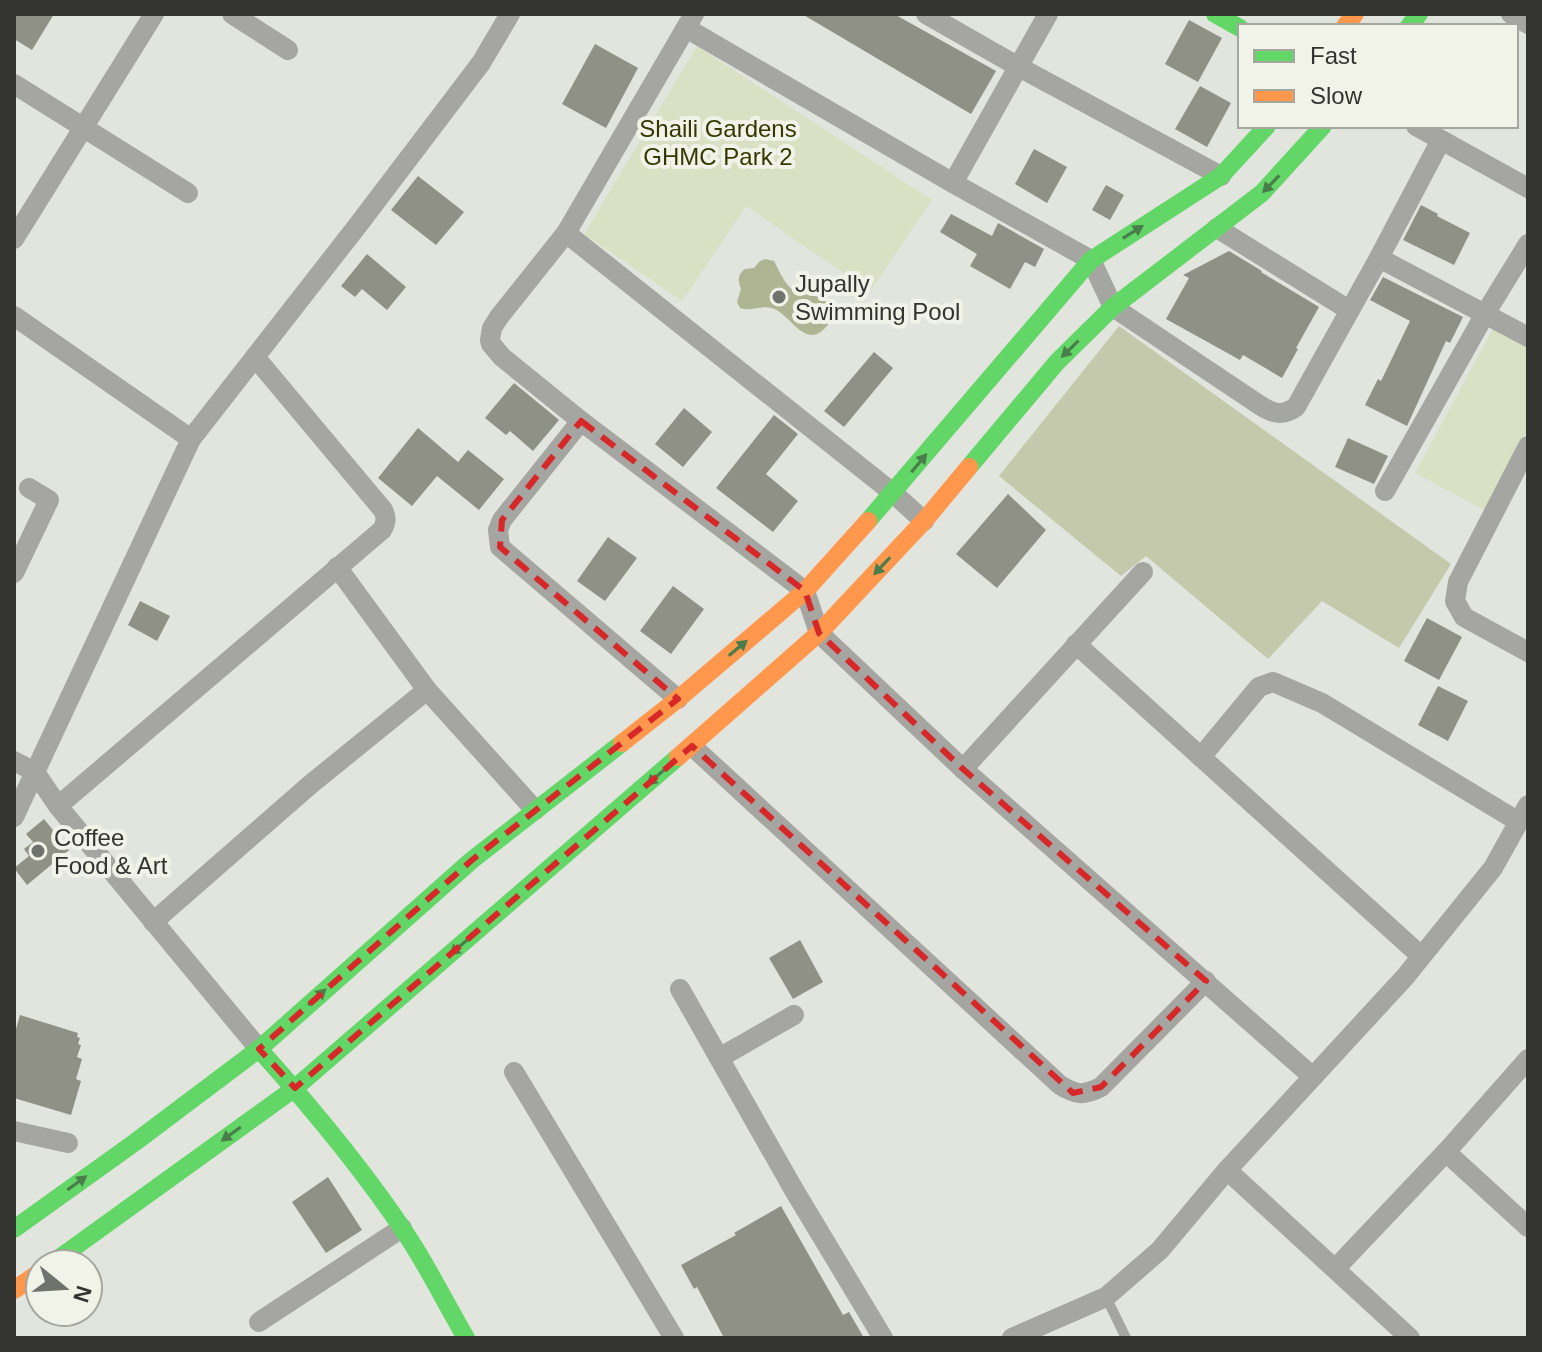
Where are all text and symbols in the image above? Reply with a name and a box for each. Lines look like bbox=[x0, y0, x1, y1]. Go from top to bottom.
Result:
legend bbox=[1238, 24, 1518, 128]
text: Fast bbox=[1310, 42, 1357, 69]
text: Slow bbox=[1310, 82, 1363, 109]
park label: Shaili Gardens GHMC Park 2 bbox=[639, 115, 797, 170]
one-way arrow bbox=[1262, 174, 1280, 193]
one-way arrow bbox=[1122, 226, 1144, 240]
place label: Jupally Swimming Pool bbox=[795, 270, 960, 325]
marker: Jupally Swimming Pool bbox=[770, 288, 788, 306]
one-way arrow bbox=[1061, 339, 1080, 358]
one-way arrow bbox=[910, 453, 927, 473]
one-way arrow bbox=[873, 556, 891, 575]
one-way arrow bbox=[727, 640, 747, 657]
one-way arrow bbox=[646, 767, 665, 785]
place label: Coffee Food & Art bbox=[54, 824, 168, 879]
marker: Coffee Food & Art bbox=[29, 842, 47, 860]
one-way arrow bbox=[449, 937, 469, 955]
one-way arrow bbox=[308, 989, 327, 1007]
one-way arrow bbox=[221, 1126, 242, 1141]
one-way arrow bbox=[67, 1176, 88, 1191]
north arrow bbox=[24, 1248, 104, 1328]
text: N bbox=[68, 1283, 97, 1305]

